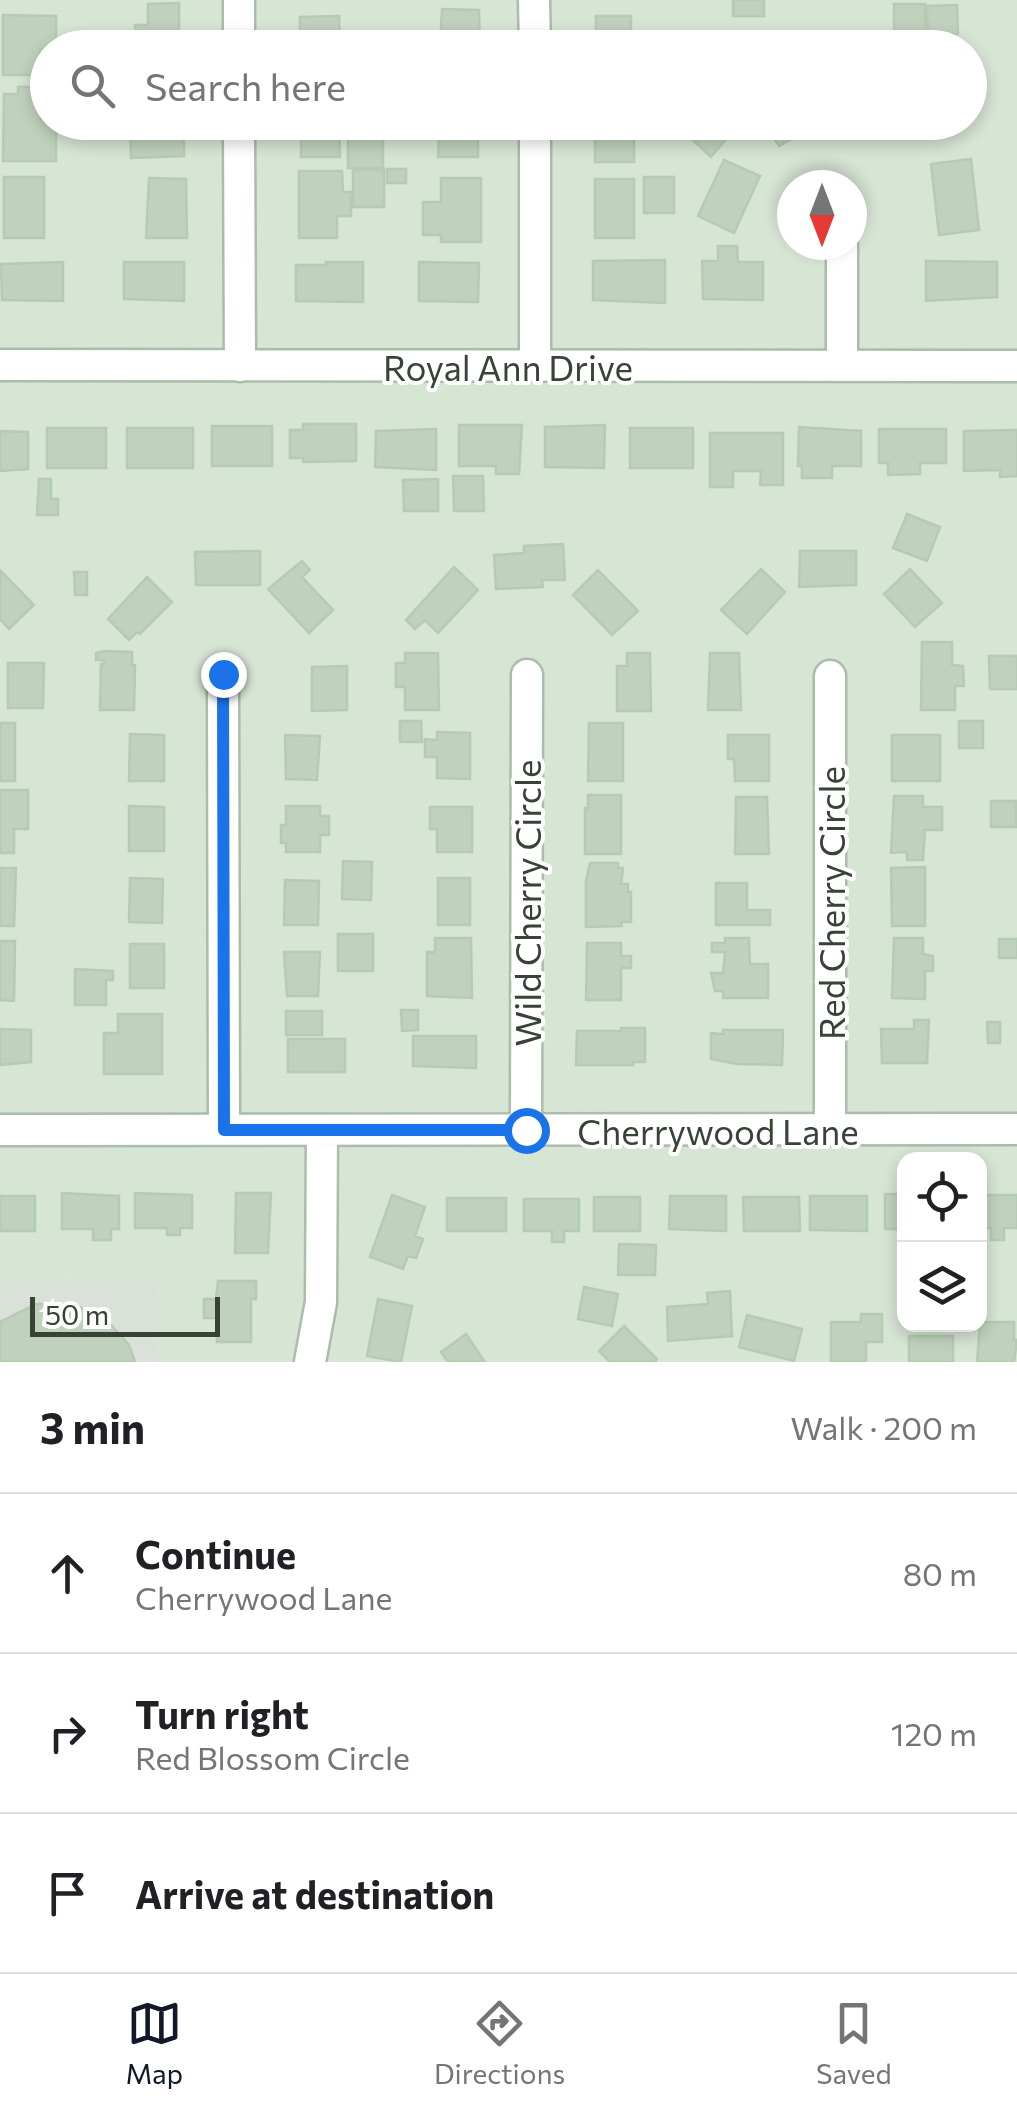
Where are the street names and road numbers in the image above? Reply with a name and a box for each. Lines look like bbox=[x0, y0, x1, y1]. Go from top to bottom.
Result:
street label: Royal Ann Drive bbox=[383, 345, 633, 388]
street label: Wild Cherry Circle bbox=[505, 760, 548, 1046]
street label: Red Cherry Circle bbox=[809, 766, 852, 1040]
street label: Cherrywood Lane bbox=[577, 1109, 859, 1152]

